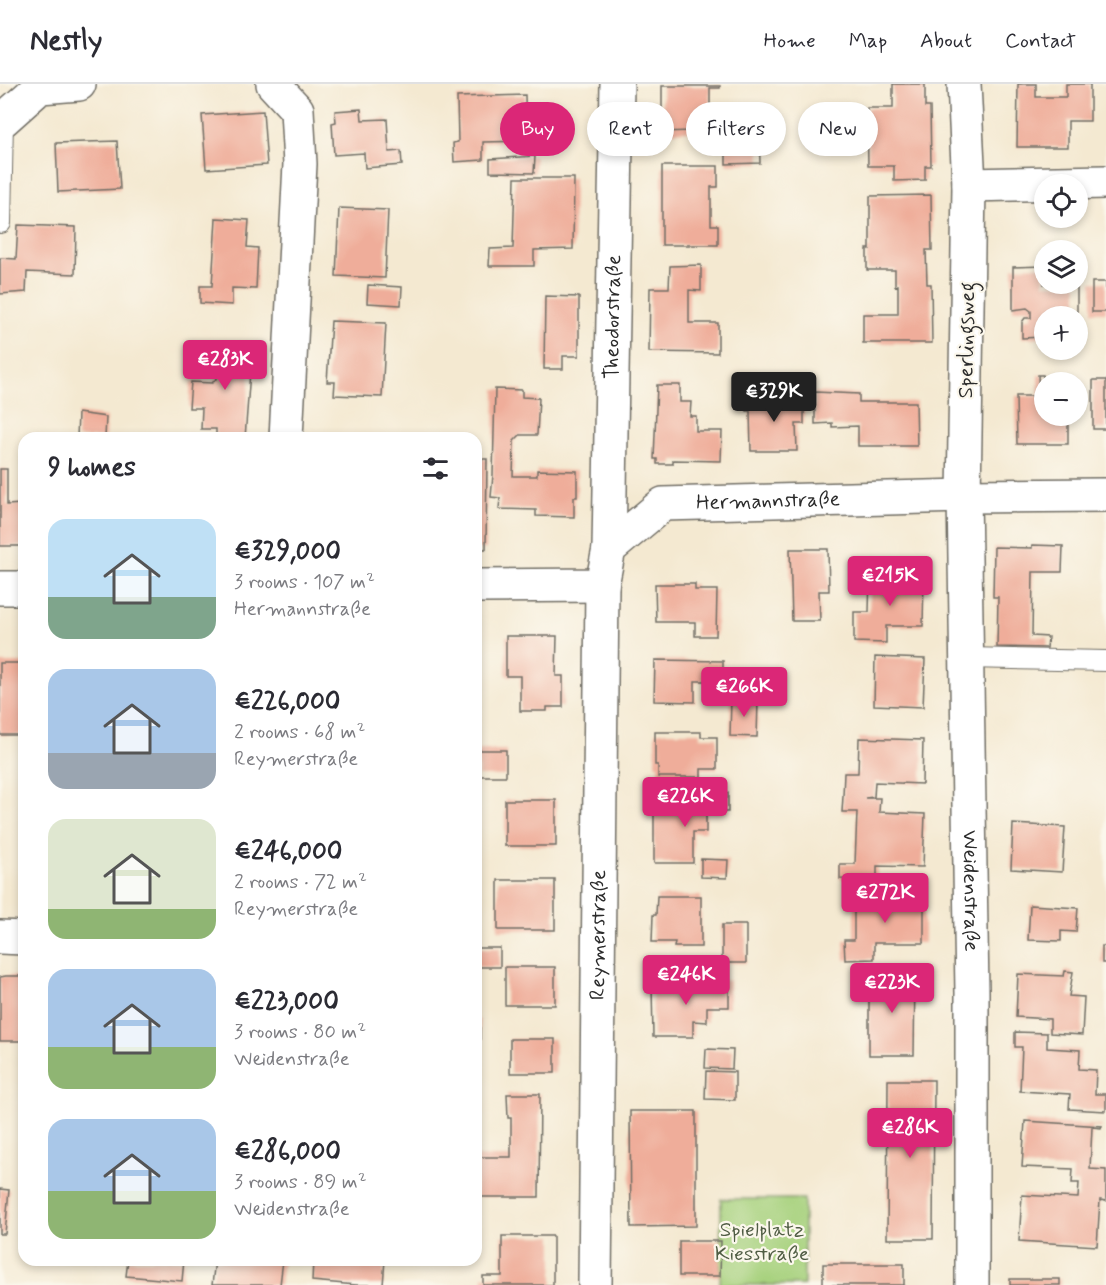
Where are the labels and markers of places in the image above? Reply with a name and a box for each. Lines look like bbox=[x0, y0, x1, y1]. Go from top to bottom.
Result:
pin: €283K bbox=[183, 340, 267, 391]
pin: €329K bbox=[732, 372, 816, 423]
pin: €215K bbox=[848, 556, 932, 607]
pin: €266K bbox=[702, 667, 786, 718]
pin: €226K bbox=[643, 777, 727, 828]
pin: €272K bbox=[843, 873, 927, 924]
pin: €246K bbox=[644, 955, 728, 1006]
pin: €223K bbox=[850, 963, 934, 1014]
pin: €286K bbox=[868, 1108, 952, 1159]

